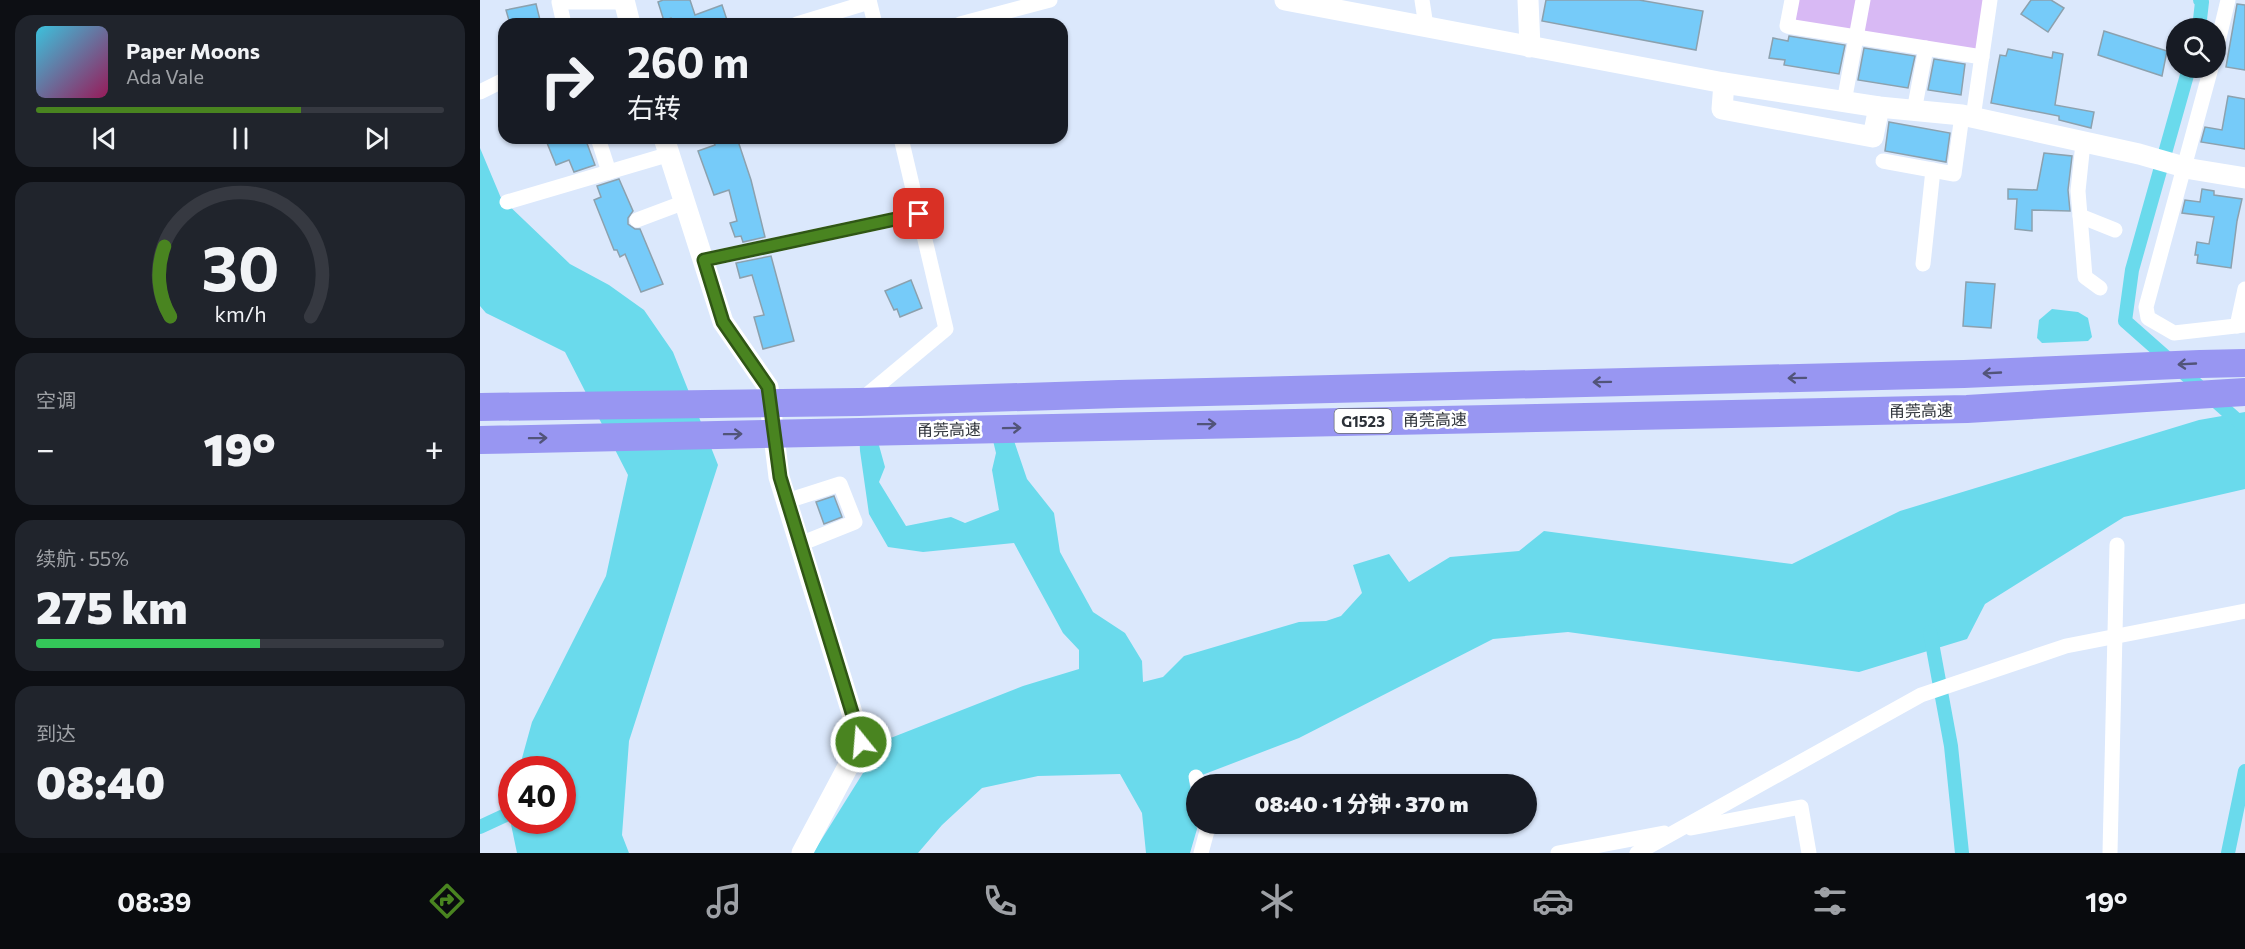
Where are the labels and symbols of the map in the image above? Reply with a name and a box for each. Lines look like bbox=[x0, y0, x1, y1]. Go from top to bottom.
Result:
pin bbox=[893, 188, 944, 239]
one-way arrow bbox=[2177, 359, 2197, 370]
one-way arrow bbox=[1982, 367, 2002, 378]
one-way arrow bbox=[1787, 372, 1807, 384]
one-way arrow bbox=[1592, 377, 1612, 388]
street label: 甬莞高速 bbox=[1889, 400, 1953, 420]
road number: G1523 bbox=[1334, 409, 1392, 433]
street label: 甬莞高速 bbox=[1403, 409, 1467, 429]
one-way arrow bbox=[1197, 418, 1217, 429]
street label: 甬莞高速 bbox=[917, 419, 981, 439]
one-way arrow bbox=[1002, 422, 1022, 433]
one-way arrow bbox=[723, 428, 743, 440]
one-way arrow bbox=[528, 433, 548, 444]
position arrow bbox=[829, 710, 893, 774]
speed limit sign: 40 bbox=[498, 756, 576, 834]

